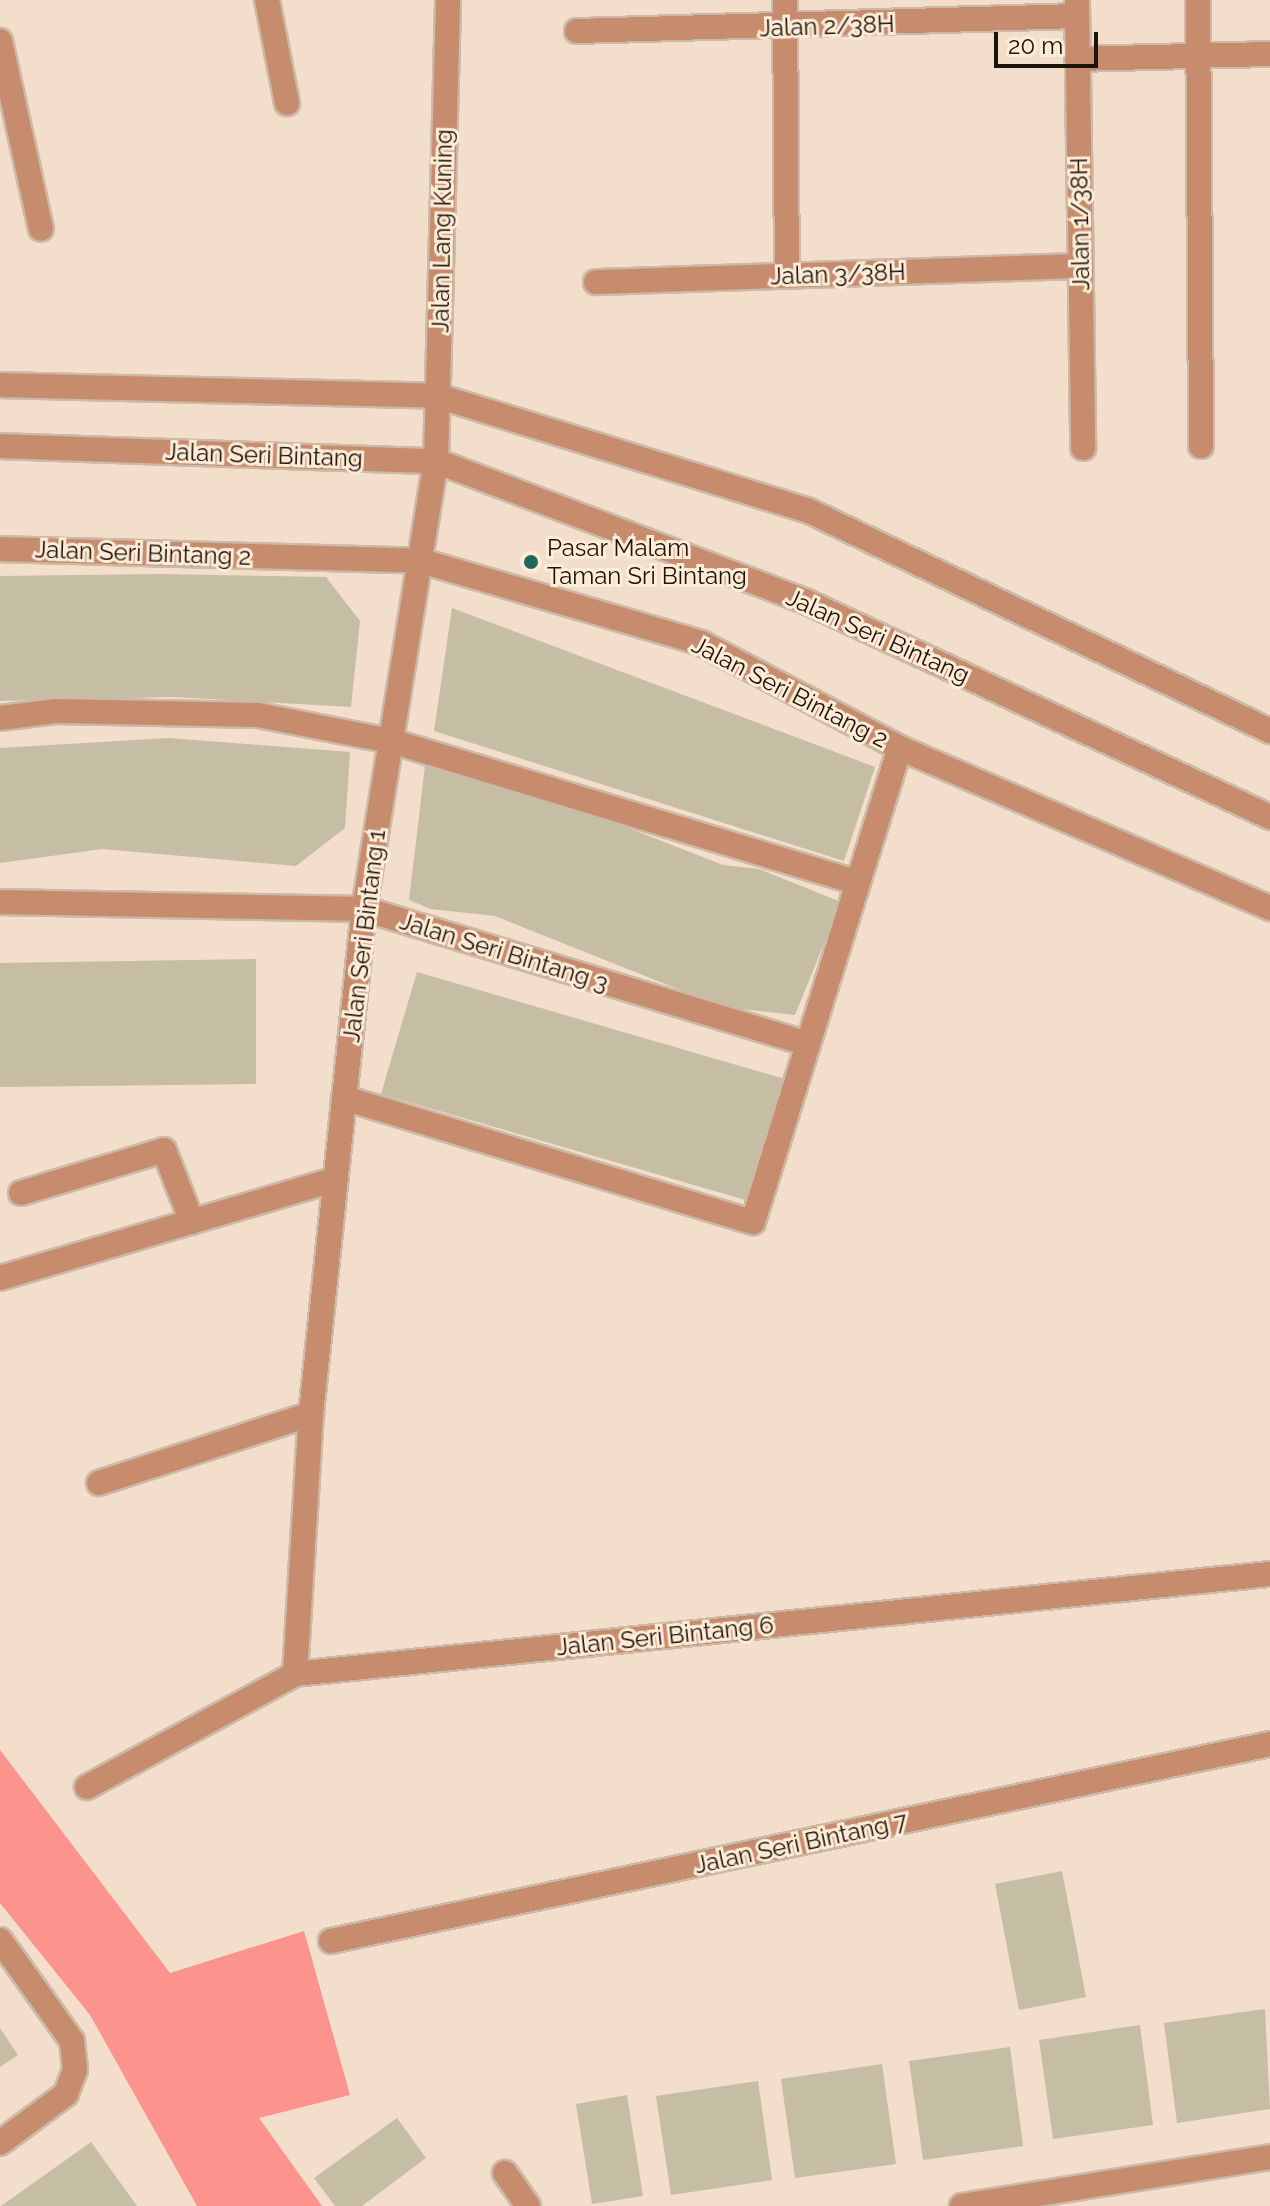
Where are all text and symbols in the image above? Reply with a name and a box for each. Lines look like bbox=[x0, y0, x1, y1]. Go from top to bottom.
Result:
street label: Jalan 2/38H bbox=[759, 9, 895, 43]
scale bar bbox=[998, 16, 1102, 66]
text: 20 m bbox=[1008, 31, 1063, 60]
street label: Jalan Lang Kuning bbox=[426, 129, 458, 333]
street label: Jalan 1/38H bbox=[1064, 157, 1096, 291]
street label: Jalan 3/38H bbox=[770, 257, 906, 291]
street label: Jalan Seri Bintang bbox=[165, 437, 363, 473]
place label: Pasar Malam Taman Sri Bintang bbox=[547, 534, 747, 590]
street label: Jalan Seri Bintang 2 bbox=[34, 535, 252, 571]
marker: Pasar Malam Taman Sri Bintang bbox=[522, 553, 540, 571]
street label: Jalan Seri Bintang bbox=[782, 583, 974, 689]
street label: Jalan Seri Bintang 2 bbox=[687, 630, 893, 754]
street label: Jalan Seri Bintang 1 bbox=[337, 828, 391, 1044]
street label: Jalan Seri Bintang 3 bbox=[396, 907, 612, 997]
street label: Jalan Seri Bintang 6 bbox=[555, 1610, 775, 1662]
street label: Jalan Seri Bintang 7 bbox=[692, 1806, 910, 1880]

